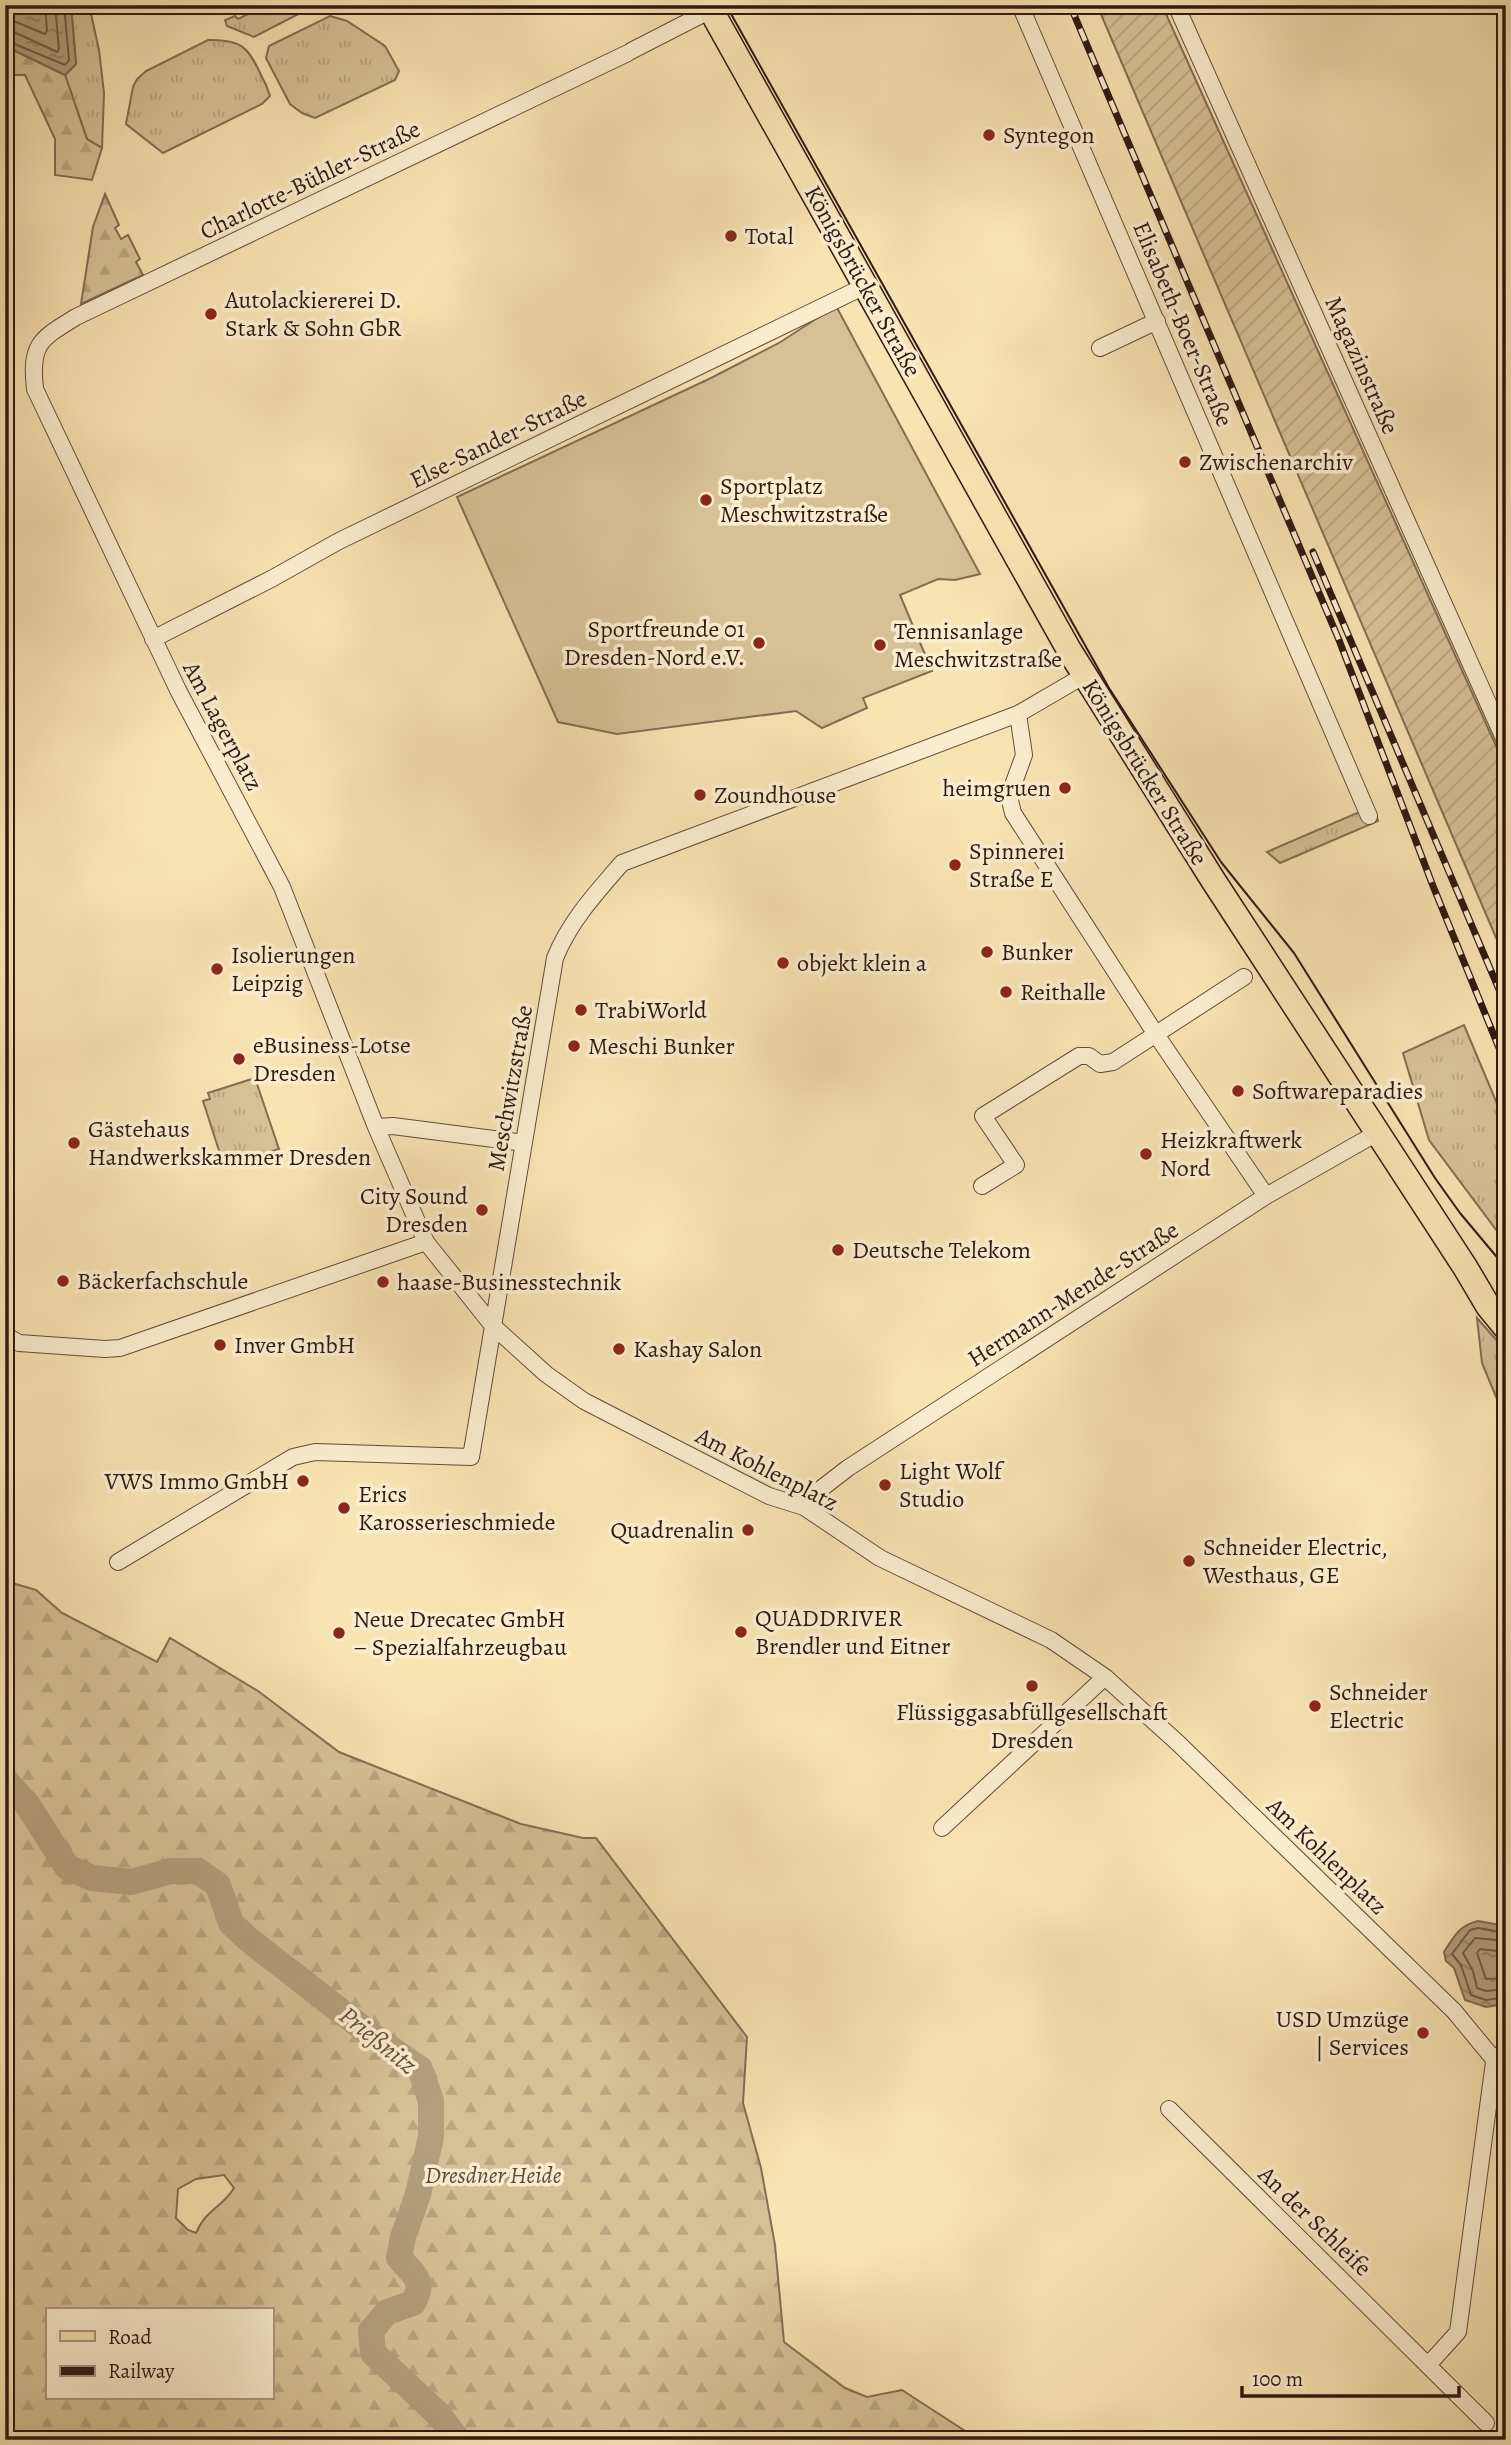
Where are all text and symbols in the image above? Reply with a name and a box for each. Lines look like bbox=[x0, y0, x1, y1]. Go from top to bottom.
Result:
street label: Charlotte-Bühler-Straße bbox=[195, 113, 425, 247]
place label: Syntegon bbox=[1003, 119, 1095, 151]
marker: Syntegon bbox=[981, 127, 997, 143]
street label: Königsbrücker Straße bbox=[797, 180, 929, 382]
street label: Elisabeth-Boer-Straße bbox=[1125, 216, 1241, 432]
place label: Total bbox=[745, 220, 794, 252]
marker: Total bbox=[723, 228, 739, 244]
place label: Autolackiererei D. Stark & Sohn GbR bbox=[224, 284, 402, 344]
street label: Magazinstraße bbox=[1317, 291, 1407, 439]
marker: Autolackiererei D. Stark & Sohn GbR bbox=[203, 306, 219, 322]
street label: Else-Sander-Straße bbox=[404, 382, 592, 496]
place label: Zwischenarchiv bbox=[1199, 446, 1353, 478]
marker: Zwischenarchiv bbox=[1177, 454, 1193, 470]
place label: Sportplatz Meschwitzstraße bbox=[720, 470, 888, 530]
marker: Sportplatz Meschwitzstraße bbox=[698, 492, 714, 508]
place label: Sportfreunde 01 Dresden-Nord e.V. bbox=[564, 613, 745, 673]
place label: Tennisanlage Meschwitzstraße bbox=[894, 615, 1062, 675]
marker: Sportfreunde 01 Dresden-Nord e.V. bbox=[751, 635, 767, 651]
marker: Tennisanlage Meschwitzstraße bbox=[872, 637, 888, 653]
street label: Am Lagerplatz bbox=[175, 655, 271, 796]
street label: Königsbrücker Straße bbox=[1075, 673, 1215, 871]
place label: heimgruen bbox=[943, 772, 1051, 804]
place label: Zoundhouse bbox=[714, 779, 836, 811]
marker: heimgruen bbox=[1057, 780, 1073, 796]
marker: Zoundhouse bbox=[692, 787, 708, 803]
place label: Spinnerei Straße E bbox=[969, 835, 1065, 895]
marker: Spinnerei Straße E bbox=[947, 857, 963, 873]
place label: Bunker bbox=[1001, 936, 1073, 968]
place label: Isolierungen Leipzig bbox=[231, 939, 355, 999]
marker: Bunker bbox=[979, 944, 995, 960]
place label: objekt klein a bbox=[797, 947, 928, 979]
marker: objekt klein a bbox=[775, 955, 791, 971]
marker: Isolierungen Leipzig bbox=[209, 961, 225, 977]
place label: Reithalle bbox=[1020, 976, 1106, 1008]
marker: Reithalle bbox=[998, 984, 1014, 1000]
place label: TrabiWorld bbox=[595, 994, 707, 1026]
street label: Meschwitzstraße bbox=[480, 1002, 540, 1174]
marker: TrabiWorld bbox=[573, 1002, 589, 1018]
place label: eBusiness-Lotse Dresden bbox=[253, 1029, 411, 1089]
place label: Meschi Bunker bbox=[588, 1030, 735, 1062]
marker: Meschi Bunker bbox=[566, 1038, 582, 1054]
marker: eBusiness-Lotse Dresden bbox=[231, 1051, 247, 1067]
place label: Softwareparadies bbox=[1252, 1075, 1423, 1107]
marker: Softwareparadies bbox=[1230, 1083, 1246, 1099]
place label: Gästehaus Handwerkskammer Dresden bbox=[88, 1113, 371, 1173]
place label: Heizkraftwerk Nord bbox=[1160, 1124, 1302, 1184]
marker: Gästehaus Handwerkskammer Dresden bbox=[66, 1135, 82, 1151]
marker: Heizkraftwerk Nord bbox=[1138, 1146, 1154, 1162]
place label: City Sound Dresden bbox=[360, 1180, 468, 1240]
marker: City Sound Dresden bbox=[474, 1202, 490, 1218]
street label: Hermann-Mende-Straße bbox=[961, 1214, 1185, 1374]
place label: Deutsche Telekom bbox=[852, 1234, 1031, 1266]
marker: Deutsche Telekom bbox=[830, 1242, 846, 1258]
place label: Bäckerfachschule bbox=[77, 1265, 248, 1297]
place label: haase-Businesstechnik bbox=[397, 1266, 621, 1298]
marker: Bäckerfachschule bbox=[55, 1273, 71, 1289]
marker: haase-Businesstechnik bbox=[375, 1274, 391, 1290]
place label: Inver GmbH bbox=[234, 1329, 355, 1361]
place label: Kashay Salon bbox=[633, 1333, 762, 1365]
marker: Inver GmbH bbox=[212, 1337, 228, 1353]
marker: Kashay Salon bbox=[611, 1341, 627, 1357]
street label: Am Kohlenplatz bbox=[689, 1419, 844, 1519]
place label: Light Wolf Studio bbox=[899, 1455, 1005, 1515]
place label: VWS Immo GmbH bbox=[104, 1465, 289, 1497]
marker: VWS Immo GmbH bbox=[295, 1473, 311, 1489]
marker: Light Wolf Studio bbox=[877, 1477, 893, 1493]
place label: Erics Karosserieschmiede bbox=[358, 1478, 555, 1538]
marker: Erics Karosserieschmiede bbox=[336, 1500, 352, 1516]
place label: Quadrenalin bbox=[610, 1514, 734, 1546]
marker: Quadrenalin bbox=[740, 1522, 756, 1538]
place label: Schneider Electric, Westhaus, GE bbox=[1202, 1531, 1388, 1591]
marker: Schneider Electric, Westhaus, GE bbox=[1181, 1553, 1197, 1569]
place label: QUADDRIVER Brendler und Eitner bbox=[755, 1602, 950, 1662]
place label: Neue Drecatec GmbH – Spezialfahrzeugbau bbox=[353, 1603, 567, 1663]
marker: QUADDRIVER Brendler und Eitner bbox=[733, 1624, 749, 1640]
marker: Neue Drecatec GmbH – Spezialfahrzeugbau bbox=[331, 1625, 347, 1641]
place label: Schneider Electric bbox=[1329, 1676, 1428, 1736]
marker: Flüssiggasabfüllgesellschaft Dresden bbox=[1024, 1678, 1040, 1694]
place label: Flüssiggasabfüllgesellschaft Dresden bbox=[896, 1696, 1168, 1756]
marker: Schneider Electric bbox=[1307, 1698, 1323, 1714]
street label: Am Kohlenplatz bbox=[1259, 1790, 1394, 1922]
water label: Prießnitz bbox=[332, 1998, 425, 2082]
place label: USD Umzüge | Services bbox=[1276, 2003, 1409, 2063]
marker: USD Umzüge | Services bbox=[1415, 2025, 1431, 2041]
street label: An der Schleife bbox=[1251, 2158, 1379, 2283]
park label: Dresdner Heide bbox=[425, 2159, 562, 2191]
legend bbox=[46, 2308, 273, 2400]
text: Road bbox=[108, 2323, 152, 2351]
scale bar bbox=[1242, 2354, 1458, 2398]
text: Railway bbox=[108, 2357, 175, 2385]
text: 100 m bbox=[1252, 2365, 1303, 2393]

